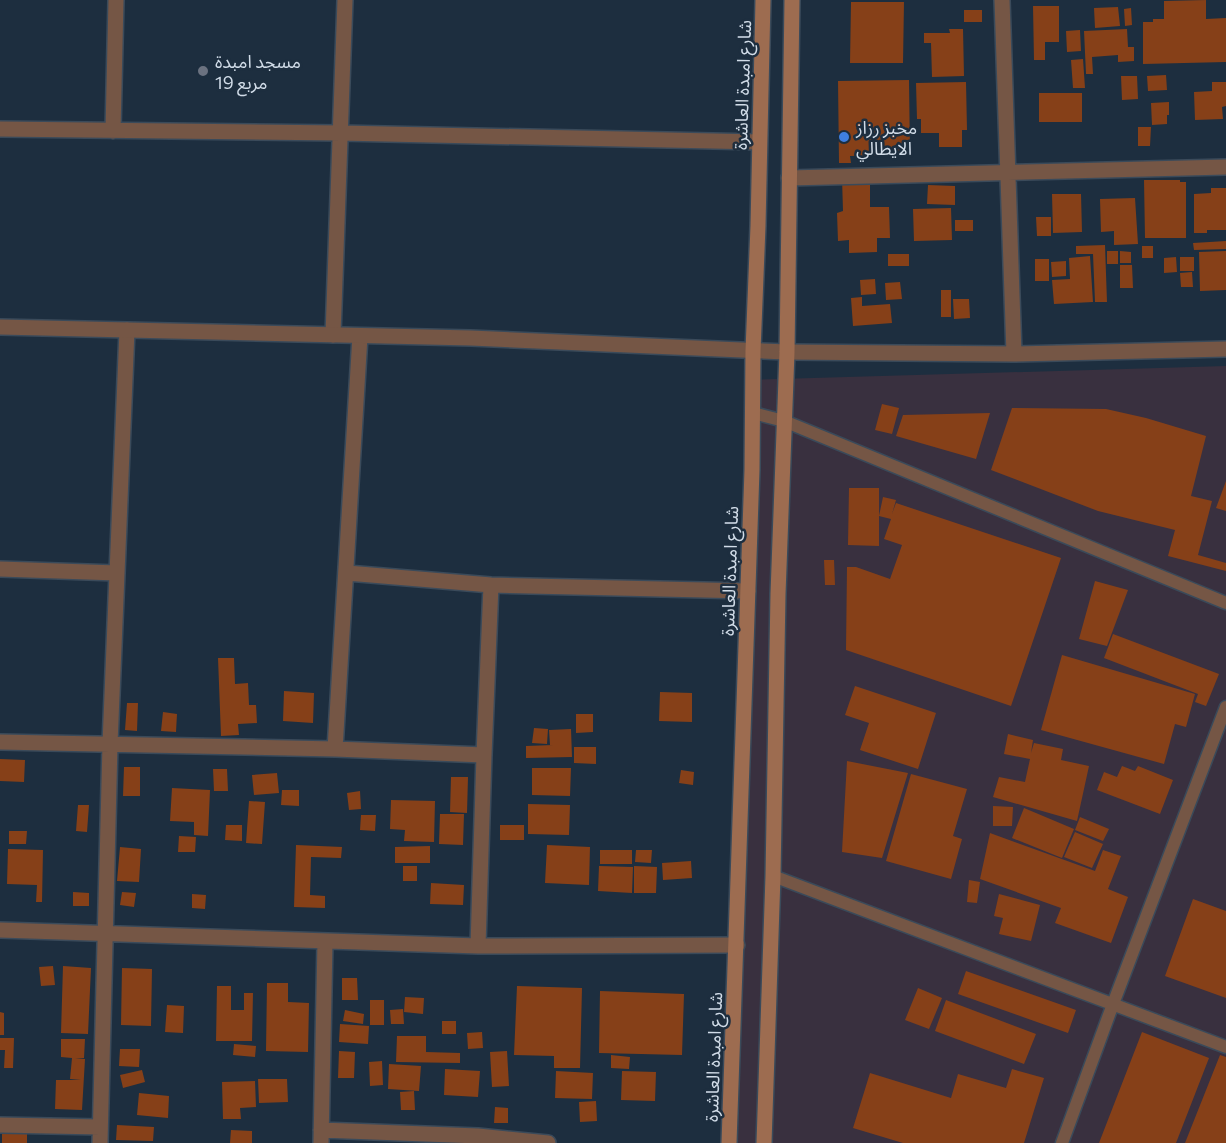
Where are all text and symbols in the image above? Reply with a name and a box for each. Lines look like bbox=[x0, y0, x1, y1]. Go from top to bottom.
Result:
street label: شارع امبدة العاشرة bbox=[729, 20, 759, 151]
place label: مسجد امبدة مربع 19 bbox=[215, 50, 301, 97]
marker: مسجد امبدة مربع 19 bbox=[196, 64, 210, 78]
place label: مخبز رزاز الايطالي bbox=[855, 116, 917, 162]
marker: مخبز رزاز الايطالي bbox=[837, 130, 851, 144]
street label: شارع امبدة العاشرة bbox=[716, 506, 746, 637]
street label: شارع امبدة العاشرة bbox=[700, 992, 730, 1123]

